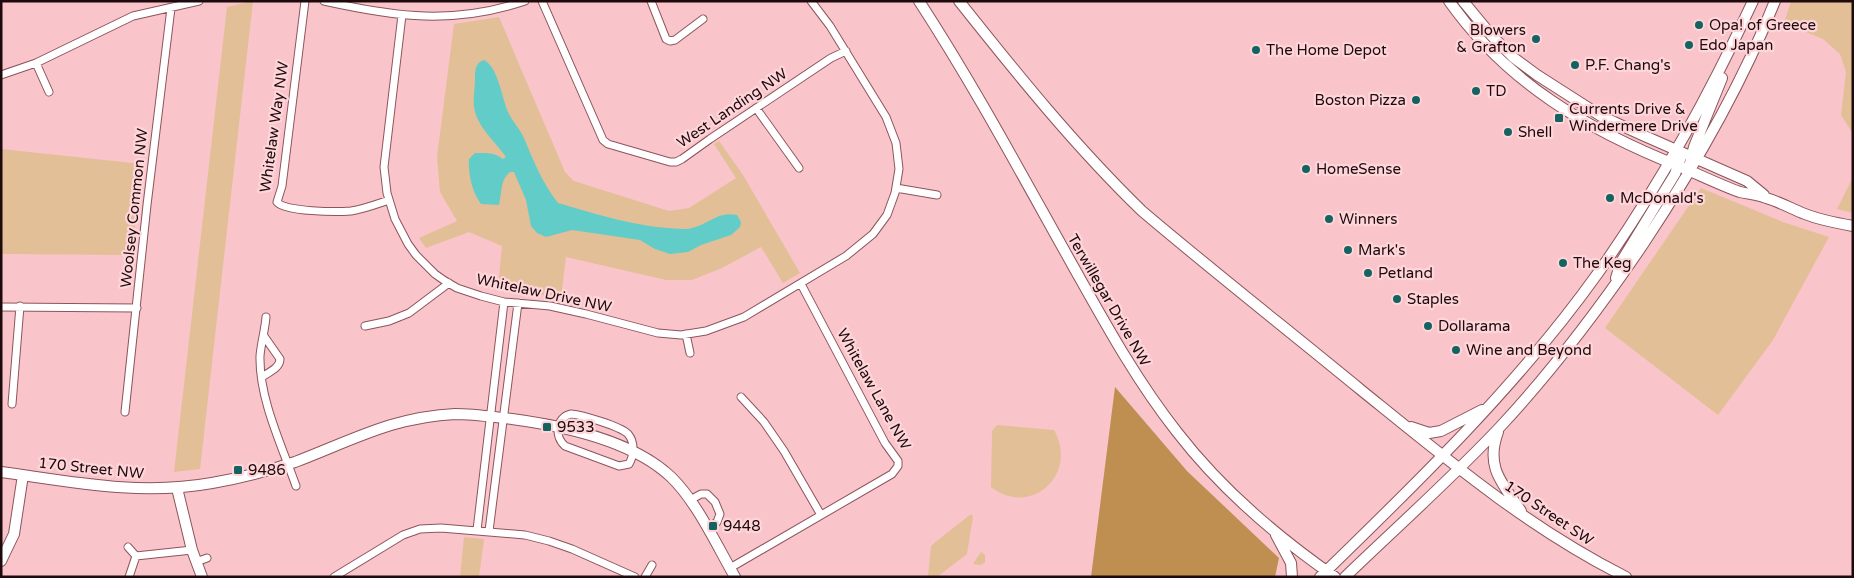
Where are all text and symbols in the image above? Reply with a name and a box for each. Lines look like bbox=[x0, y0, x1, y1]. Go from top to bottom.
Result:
place label: Opa! of Greece bbox=[1709, 16, 1816, 34]
marker: Opa! of Greece bbox=[1693, 19, 1705, 31]
place label: Blowers & Grafton bbox=[1456, 21, 1526, 56]
marker: Blowers & Grafton bbox=[1530, 33, 1542, 45]
place label: Edo Japan bbox=[1699, 36, 1773, 54]
marker: Edo Japan bbox=[1683, 39, 1695, 51]
place label: The Home Depot bbox=[1266, 41, 1387, 59]
marker: The Home Depot bbox=[1250, 44, 1262, 56]
place label: P.F. Chang's bbox=[1585, 56, 1671, 74]
marker: P.F. Chang's bbox=[1569, 59, 1581, 71]
street label: Whitelaw Way NW bbox=[256, 60, 292, 194]
street label: West Landing NW bbox=[674, 65, 790, 151]
place label: TD bbox=[1486, 82, 1506, 100]
marker: TD bbox=[1470, 85, 1482, 97]
place label: Boston Pizza bbox=[1315, 91, 1406, 109]
marker: Boston Pizza bbox=[1410, 94, 1422, 106]
place label: Currents Drive & Windermere Drive bbox=[1569, 100, 1698, 135]
marker: Currents Drive & Windermere Drive bbox=[1553, 112, 1565, 124]
place label: Shell bbox=[1518, 123, 1552, 141]
marker: Shell bbox=[1502, 126, 1514, 138]
street label: Woolsey Common NW bbox=[117, 127, 151, 289]
place label: HomeSense bbox=[1316, 160, 1401, 178]
marker: HomeSense bbox=[1300, 163, 1312, 175]
place label: McDonald's bbox=[1620, 189, 1704, 207]
marker: McDonald's bbox=[1604, 192, 1616, 204]
place label: Winners bbox=[1339, 210, 1397, 228]
marker: Winners bbox=[1323, 213, 1335, 225]
street label: Terwillegar Drive NW bbox=[1064, 231, 1154, 369]
place label: Mark's bbox=[1358, 241, 1405, 259]
marker: Mark's bbox=[1342, 244, 1354, 256]
place label: The Keg bbox=[1573, 254, 1632, 272]
marker: The Keg bbox=[1557, 257, 1569, 269]
place label: Petland bbox=[1378, 264, 1433, 282]
marker: Petland bbox=[1362, 267, 1374, 279]
street label: Whitelaw Drive NW bbox=[475, 270, 613, 316]
place label: Staples bbox=[1407, 290, 1459, 308]
marker: Staples bbox=[1391, 293, 1403, 305]
place label: Dollarama bbox=[1438, 317, 1510, 335]
marker: Dollarama bbox=[1422, 320, 1434, 332]
street label: Whitelaw Lane NW bbox=[833, 325, 915, 453]
place label: Wine and Beyond bbox=[1466, 341, 1592, 359]
marker: Wine and Beyond bbox=[1450, 344, 1462, 356]
place label: 9533 bbox=[557, 418, 595, 436]
marker: 9533 bbox=[541, 421, 553, 433]
street label: 170 Street NW bbox=[37, 454, 145, 482]
place label: 9486 bbox=[248, 461, 286, 479]
marker: 9486 bbox=[232, 464, 244, 476]
street label: 170 Street SW bbox=[1501, 477, 1597, 549]
place label: 9448 bbox=[723, 517, 761, 535]
marker: 9448 bbox=[707, 520, 719, 532]

